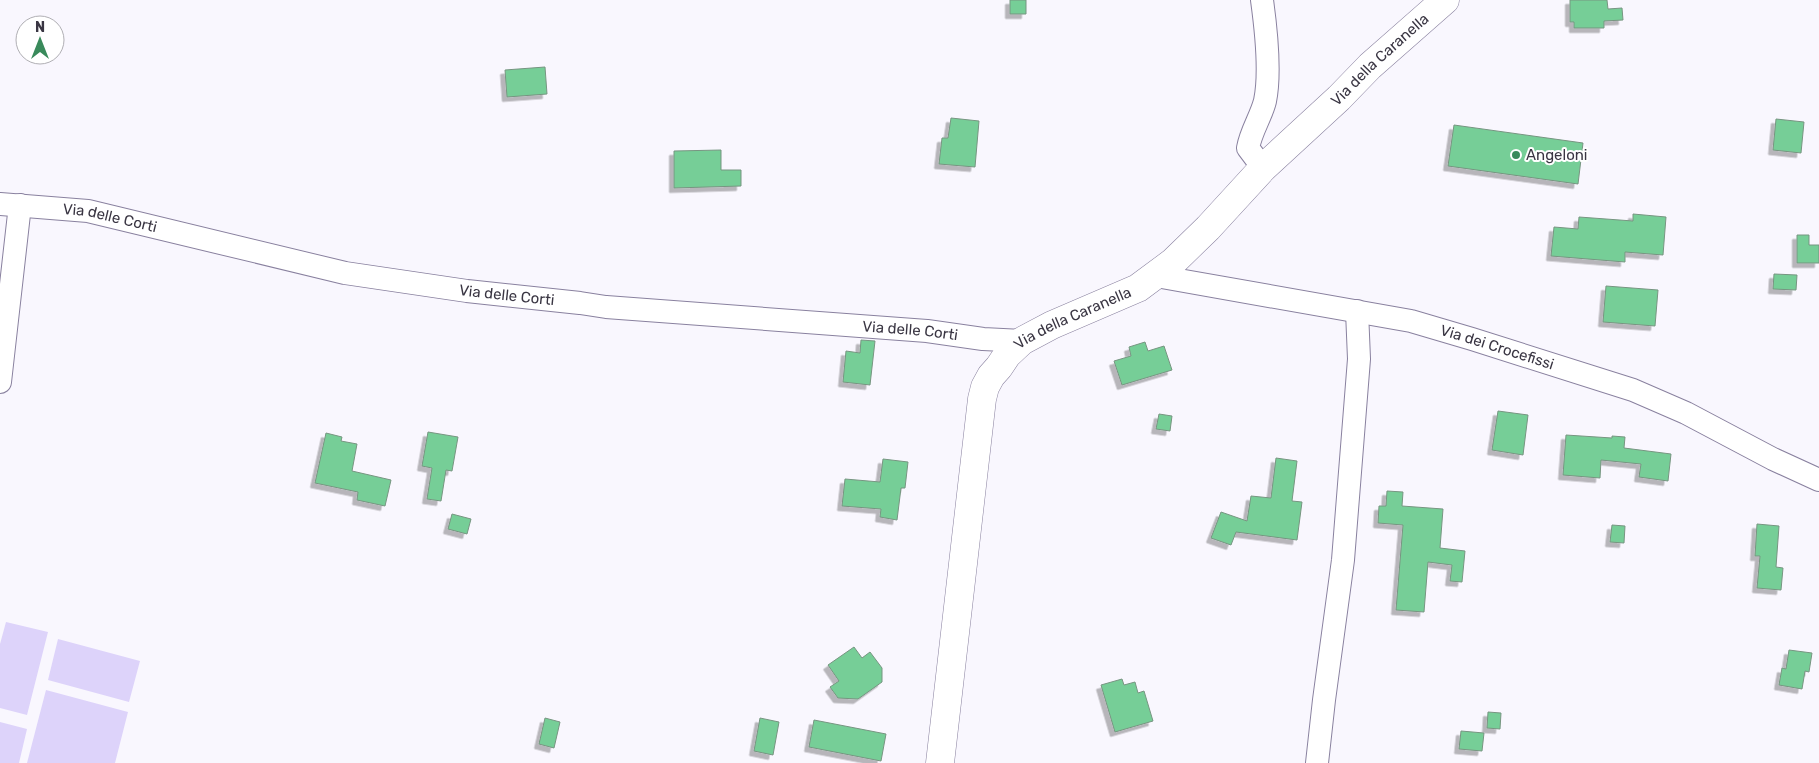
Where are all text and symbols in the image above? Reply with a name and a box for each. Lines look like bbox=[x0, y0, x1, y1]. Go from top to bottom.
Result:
street label: Via della Caranella bbox=[1327, 10, 1432, 110]
north arrow bbox=[15, 15, 65, 65]
text: N bbox=[35, 19, 45, 36]
place label: Angeloni bbox=[1526, 146, 1587, 164]
marker: Angeloni bbox=[1510, 149, 1522, 161]
street label: Via delle Corti bbox=[62, 200, 159, 236]
street label: Via delle Corti bbox=[458, 281, 555, 309]
street label: Via della Caranella bbox=[1010, 283, 1134, 353]
street label: Via delle Corti bbox=[862, 317, 959, 344]
street label: Via dei Crocefissi bbox=[1438, 321, 1556, 373]

